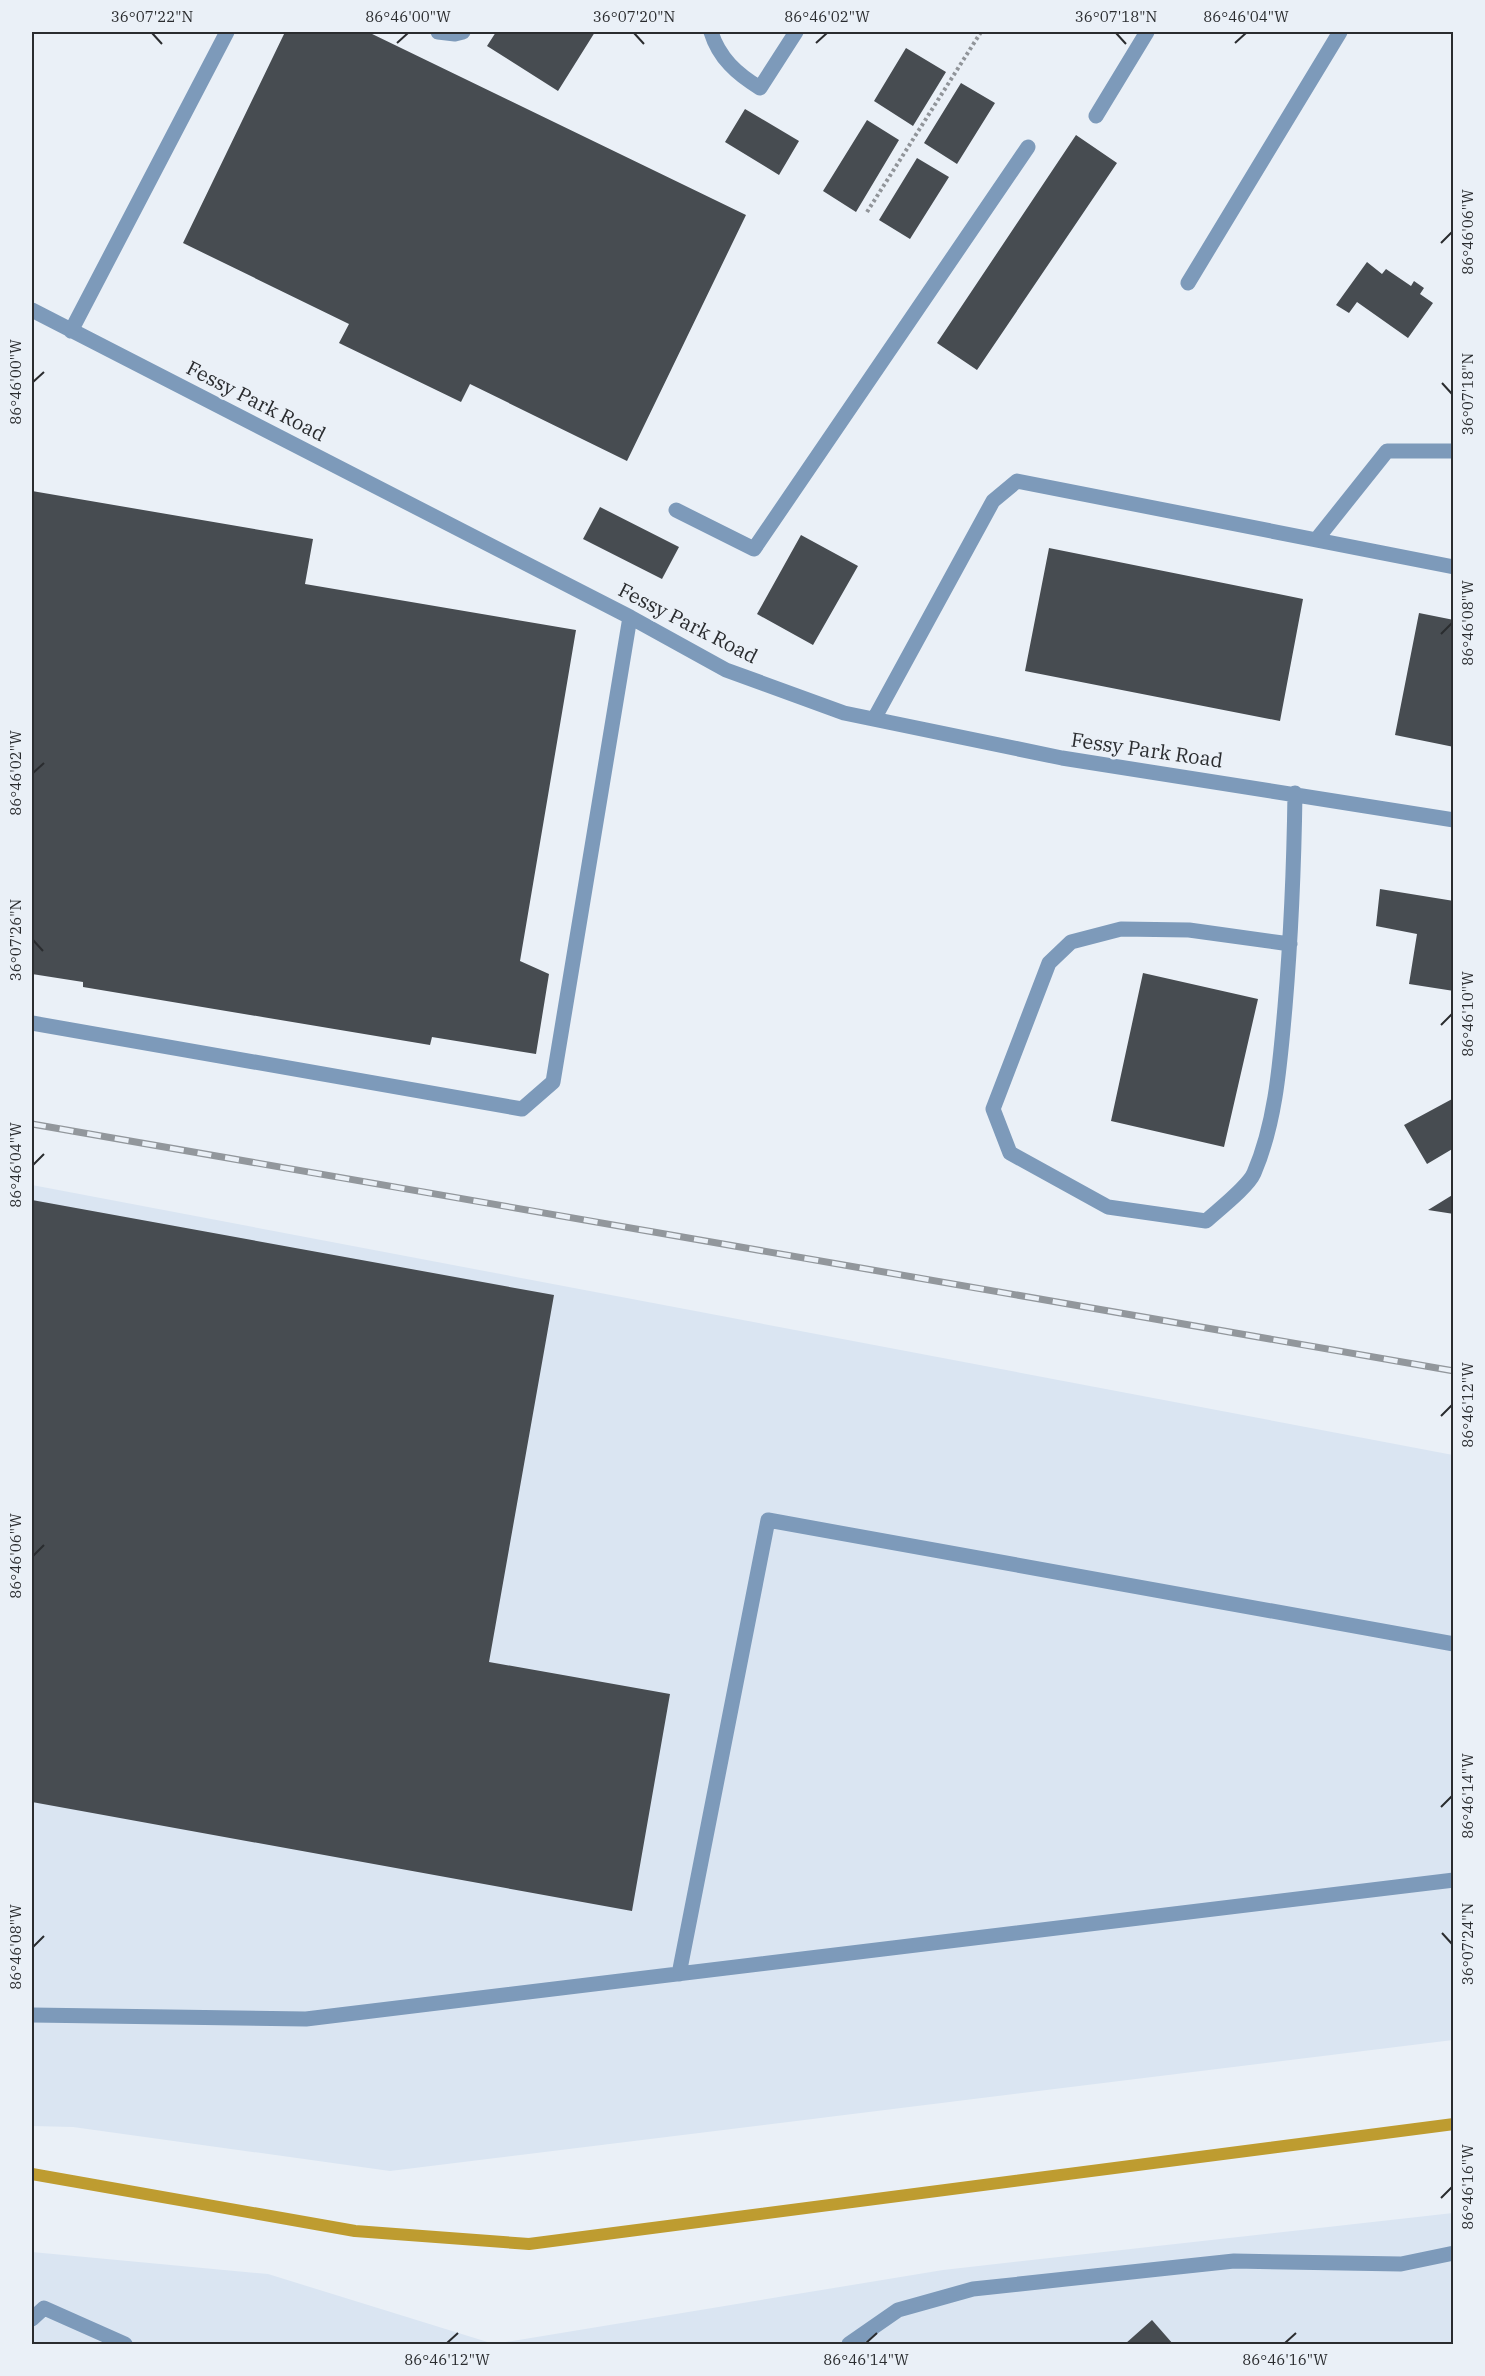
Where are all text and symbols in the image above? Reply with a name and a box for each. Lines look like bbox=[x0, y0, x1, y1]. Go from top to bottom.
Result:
text: 36°07'22"N bbox=[111, 7, 193, 26]
text: 86°46'00"W bbox=[365, 7, 451, 26]
text: 36°07'20"N bbox=[593, 7, 675, 26]
text: 86°46'02"W bbox=[784, 7, 870, 26]
text: 36°07'18"N bbox=[1075, 7, 1157, 26]
text: 86°46'04"W bbox=[1203, 7, 1289, 26]
text: 86°46'06"W bbox=[1458, 189, 1477, 275]
text: 86°46'00"W bbox=[6, 339, 25, 425]
text: 36°07'18"N bbox=[1458, 353, 1477, 435]
street label: Fessy Park Road bbox=[182, 354, 331, 447]
street label: Fessy Park Road bbox=[614, 576, 763, 669]
text: 86°46'08"W bbox=[1458, 580, 1477, 666]
street label: Fessy Park Road bbox=[1069, 725, 1225, 774]
text: 86°46'02"W bbox=[6, 730, 25, 816]
text: 36°07'26"N bbox=[6, 899, 25, 981]
text: 86°46'10"W bbox=[1458, 971, 1477, 1057]
text: 86°46'04"W bbox=[6, 1122, 25, 1208]
text: 86°46'12"W bbox=[1458, 1362, 1477, 1448]
text: 86°46'06"W bbox=[6, 1513, 25, 1599]
text: 86°46'14"W bbox=[1458, 1753, 1477, 1839]
text: 36°07'24"N bbox=[1458, 1903, 1477, 1985]
text: 86°46'08"W bbox=[6, 1904, 25, 1990]
text: 86°46'16"W bbox=[1458, 2144, 1477, 2230]
text: 86°46'12"W bbox=[404, 2350, 490, 2369]
text: 86°46'14"W bbox=[823, 2350, 909, 2369]
text: 86°46'16"W bbox=[1242, 2350, 1328, 2369]

